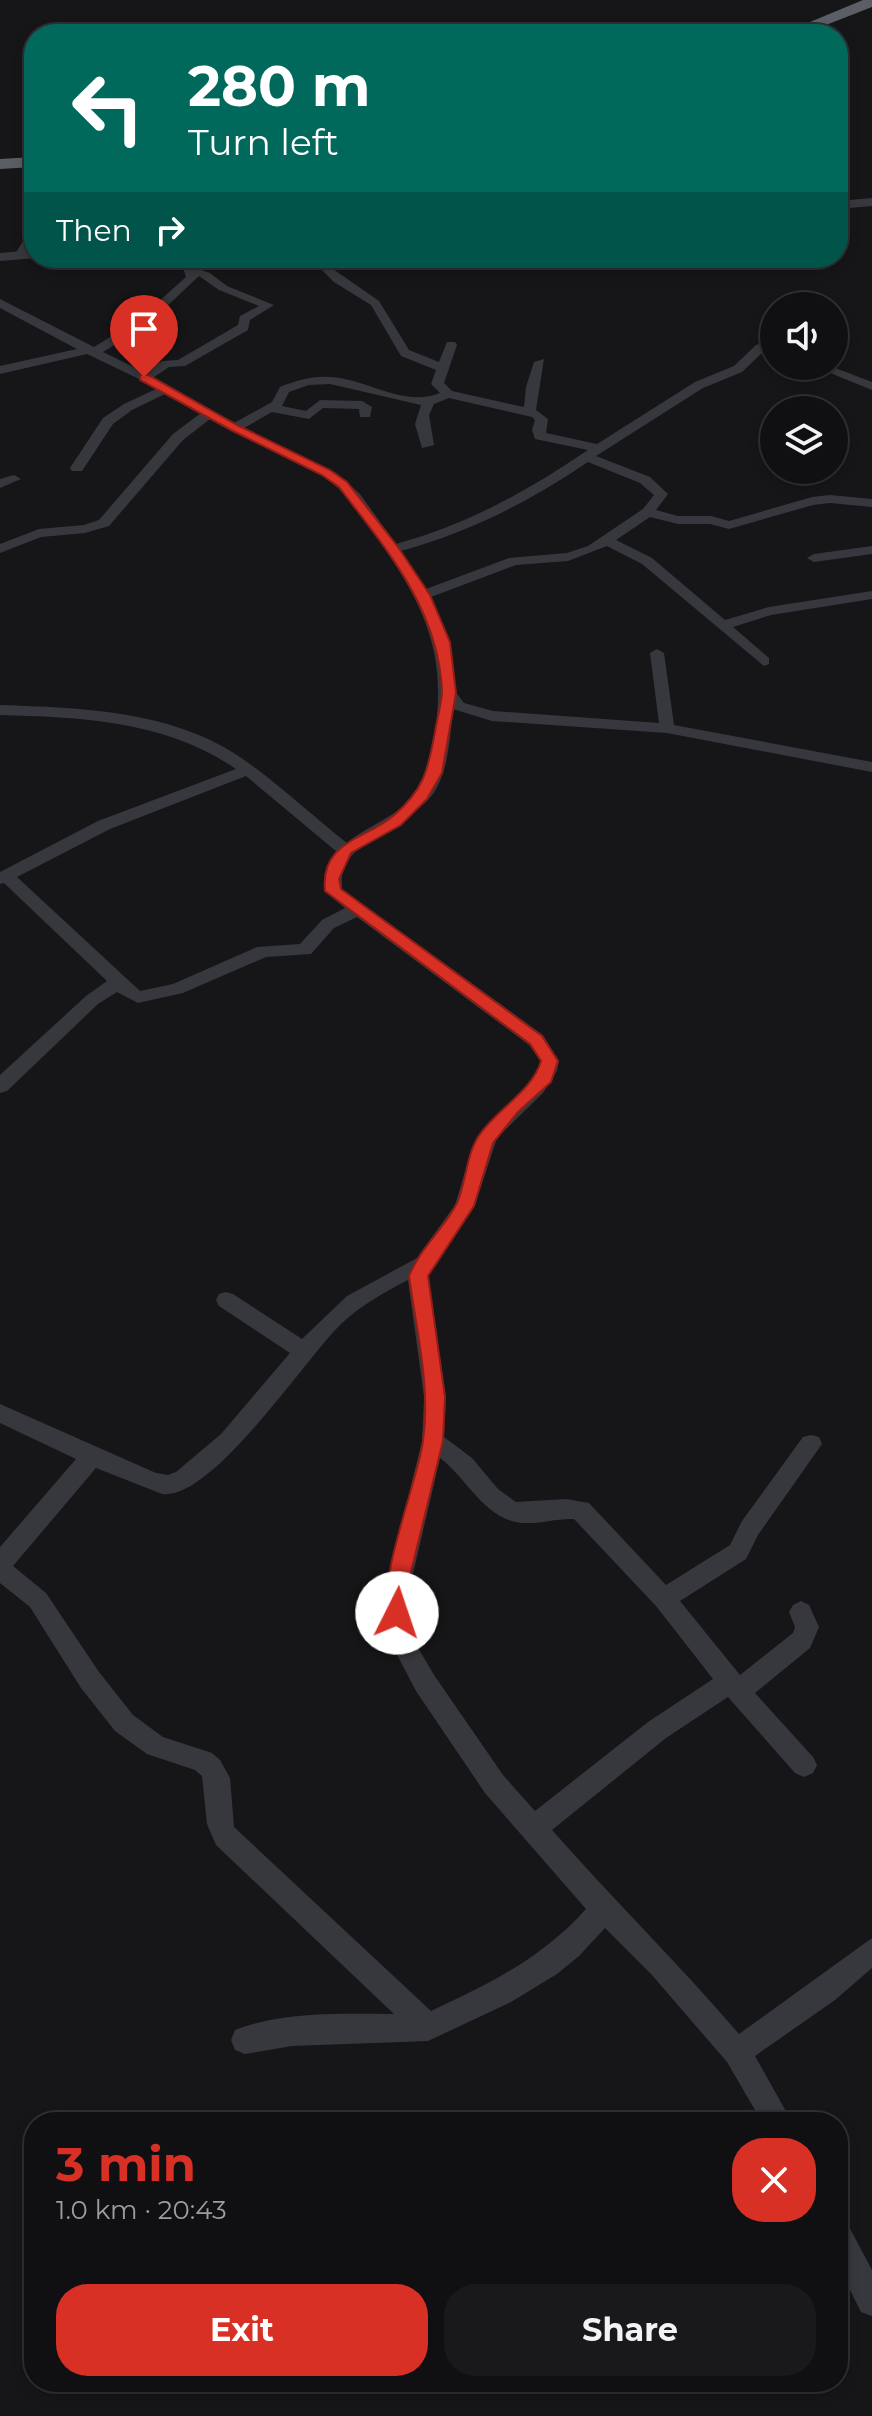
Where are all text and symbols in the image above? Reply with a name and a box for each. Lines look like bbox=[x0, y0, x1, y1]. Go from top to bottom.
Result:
text: 280 m bbox=[188, 52, 371, 120]
icon: left bbox=[56, 56, 160, 160]
text: Turn left bbox=[188, 120, 339, 164]
icon: right bbox=[148, 208, 192, 252]
text: Then bbox=[56, 212, 132, 249]
map controls bbox=[760, 292, 848, 484]
button: sound bbox=[760, 292, 848, 380]
pin bbox=[110, 295, 178, 377]
icon: arrive bbox=[122, 307, 166, 351]
button: layers bbox=[760, 396, 848, 484]
position arrow bbox=[355, 1571, 439, 1655]
text: 3 min bbox=[56, 2135, 196, 2193]
button: close bbox=[732, 2138, 816, 2222]
text: 1.0 km · 20:43 bbox=[56, 2194, 227, 2226]
button: Exit bbox=[56, 2284, 428, 2376]
button: Share bbox=[444, 2284, 816, 2376]

